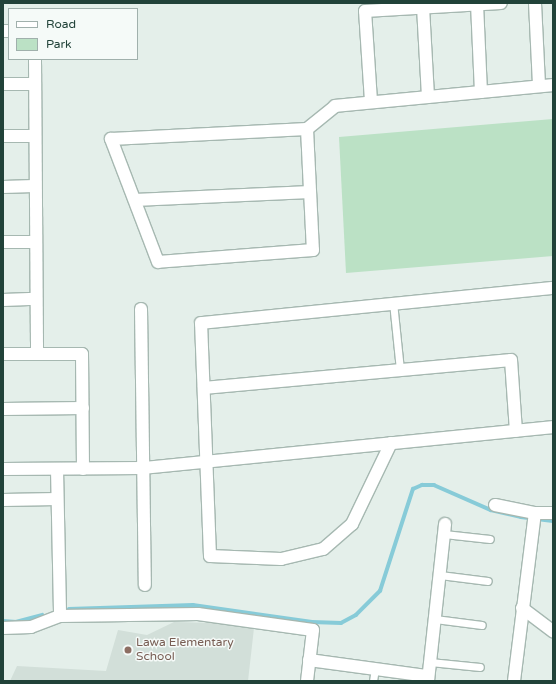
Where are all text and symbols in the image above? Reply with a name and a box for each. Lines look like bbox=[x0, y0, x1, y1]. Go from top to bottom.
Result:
legend bbox=[8, 8, 138, 60]
text: Road bbox=[46, 17, 76, 31]
text: Park bbox=[46, 37, 72, 51]
place label: Lawa Elementary School bbox=[136, 636, 234, 664]
marker: Lawa Elementary School bbox=[123, 645, 133, 655]

